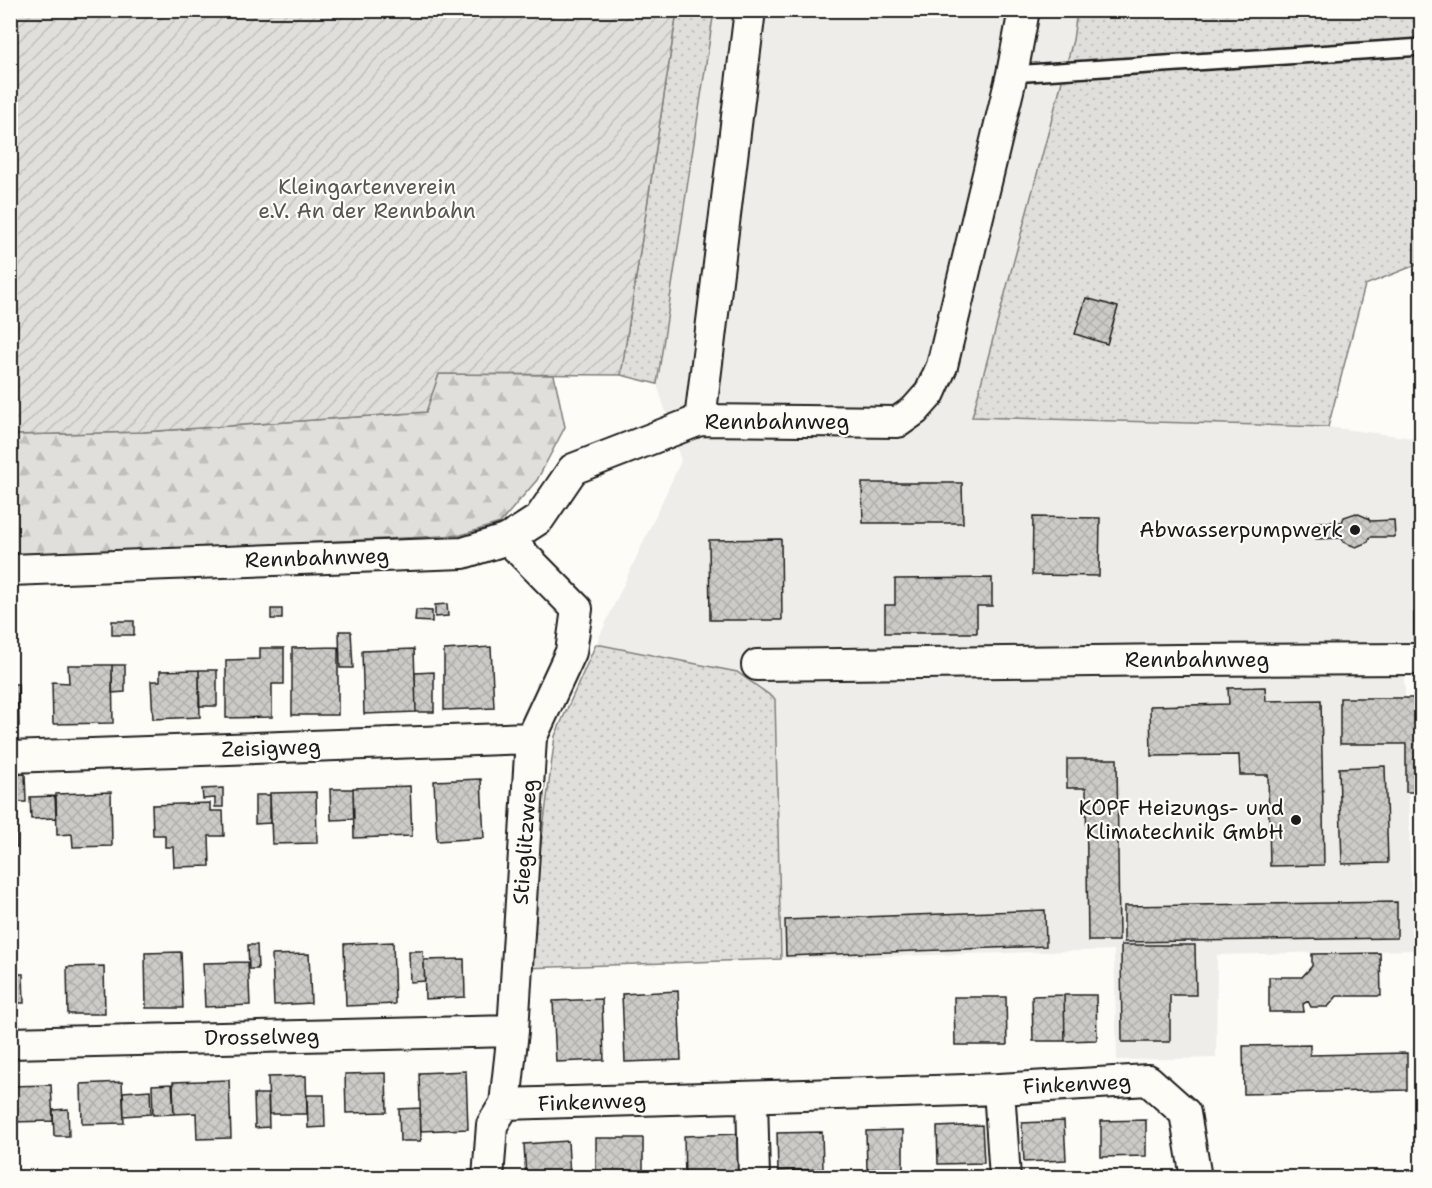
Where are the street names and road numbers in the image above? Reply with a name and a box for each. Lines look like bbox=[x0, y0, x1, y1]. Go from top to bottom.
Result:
street label: Rennbahnweg bbox=[705, 408, 849, 436]
street label: Rennbahnweg bbox=[244, 541, 390, 575]
street label: Rennbahnweg bbox=[1125, 646, 1269, 674]
street label: Zeisigweg bbox=[221, 732, 321, 764]
street label: Stieglitzweg bbox=[507, 778, 543, 906]
street label: Drosselweg bbox=[204, 1022, 320, 1052]
street label: Finkenweg bbox=[1022, 1067, 1132, 1101]
street label: Finkenweg bbox=[537, 1086, 647, 1118]

